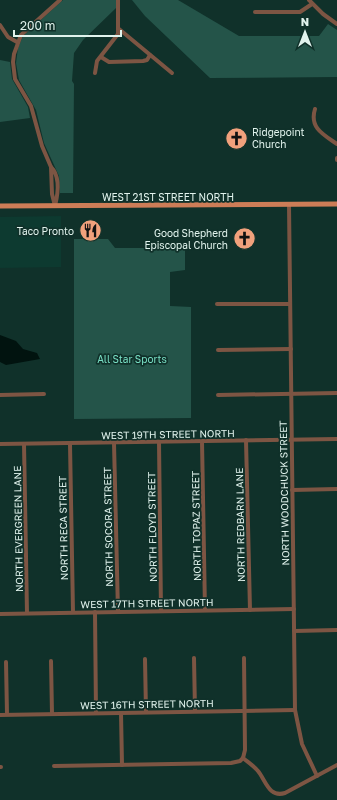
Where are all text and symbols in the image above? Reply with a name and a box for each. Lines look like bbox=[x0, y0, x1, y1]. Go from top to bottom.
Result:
scale bar bbox=[14, 12, 121, 38]
north arrow bbox=[285, 12, 325, 52]
text: N bbox=[301, 15, 309, 28]
text: 200 m bbox=[20, 18, 55, 33]
church icon: Ridgepoint Church bbox=[224, 125, 250, 151]
place label: Ridgepoint Church bbox=[252, 126, 304, 150]
street label: WEST 21ST STREET NORTH bbox=[102, 191, 234, 203]
restaurant icon: Taco Pronto bbox=[77, 218, 103, 244]
place label: Taco Pronto bbox=[17, 225, 74, 237]
church icon: Good Shepherd Episcopal Church bbox=[231, 226, 257, 252]
place label: Good Shepherd Episcopal Church bbox=[144, 227, 228, 251]
park label: All Star Sports bbox=[97, 353, 167, 365]
street label: NORTH WOODCHUCK STREET bbox=[277, 420, 291, 566]
street label: WEST 19TH STREET NORTH bbox=[101, 427, 235, 441]
street label: NORTH EVERGREEN LANE bbox=[11, 466, 25, 592]
street label: NORTH SOCORA STREET bbox=[101, 467, 115, 587]
street label: NORTH REDBARN LANE bbox=[233, 468, 247, 582]
street label: NORTH TOPAZ STREET bbox=[189, 471, 203, 581]
street label: NORTH FLOYD STREET bbox=[145, 472, 159, 582]
street label: NORTH RECA STREET bbox=[56, 476, 70, 580]
street label: WEST 17TH STREET NORTH bbox=[80, 596, 214, 610]
street label: WEST 16TH STREET NORTH bbox=[80, 697, 214, 711]

